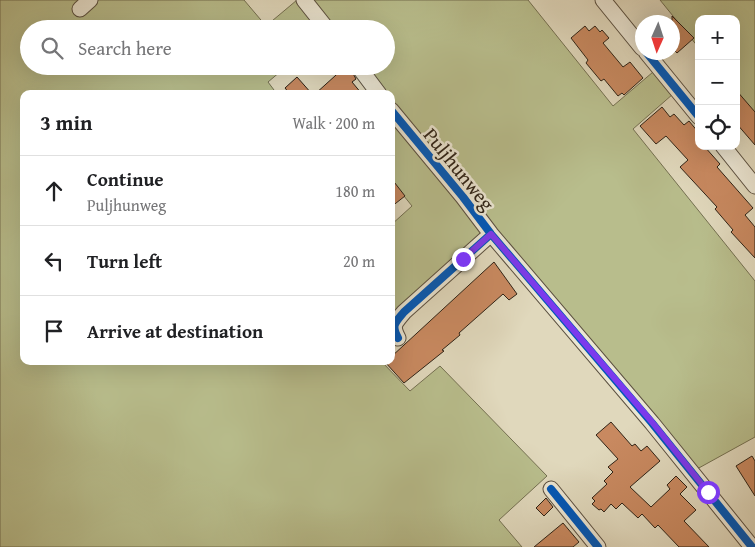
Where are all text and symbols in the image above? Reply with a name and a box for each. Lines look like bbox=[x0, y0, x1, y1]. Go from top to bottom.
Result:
north arrow bbox=[635, 15, 680, 60]
map controls bbox=[695, 15, 740, 150]
button: + bbox=[695, 15, 740, 60]
search box bbox=[20, 20, 395, 75]
icon: search bbox=[38, 34, 66, 62]
text: Search here bbox=[78, 34, 172, 62]
button: − bbox=[695, 60, 740, 105]
button: locate bbox=[695, 105, 740, 150]
text: 3 min bbox=[40, 107, 92, 138]
text: Walk · 200 m bbox=[292, 111, 375, 135]
street label: Puljhunweg bbox=[417, 121, 502, 216]
text: Continue bbox=[87, 165, 164, 193]
icon: ahead bbox=[40, 177, 68, 205]
text: 180 m bbox=[335, 179, 375, 203]
text: Puljhunweg bbox=[87, 193, 166, 217]
icon: left bbox=[40, 247, 68, 275]
text: Turn left bbox=[87, 247, 162, 275]
route end bbox=[452, 248, 475, 271]
text: 20 m bbox=[343, 249, 375, 273]
icon: arrive bbox=[40, 317, 68, 345]
text: Arrive at destination bbox=[87, 317, 263, 345]
route start bbox=[697, 481, 720, 504]

